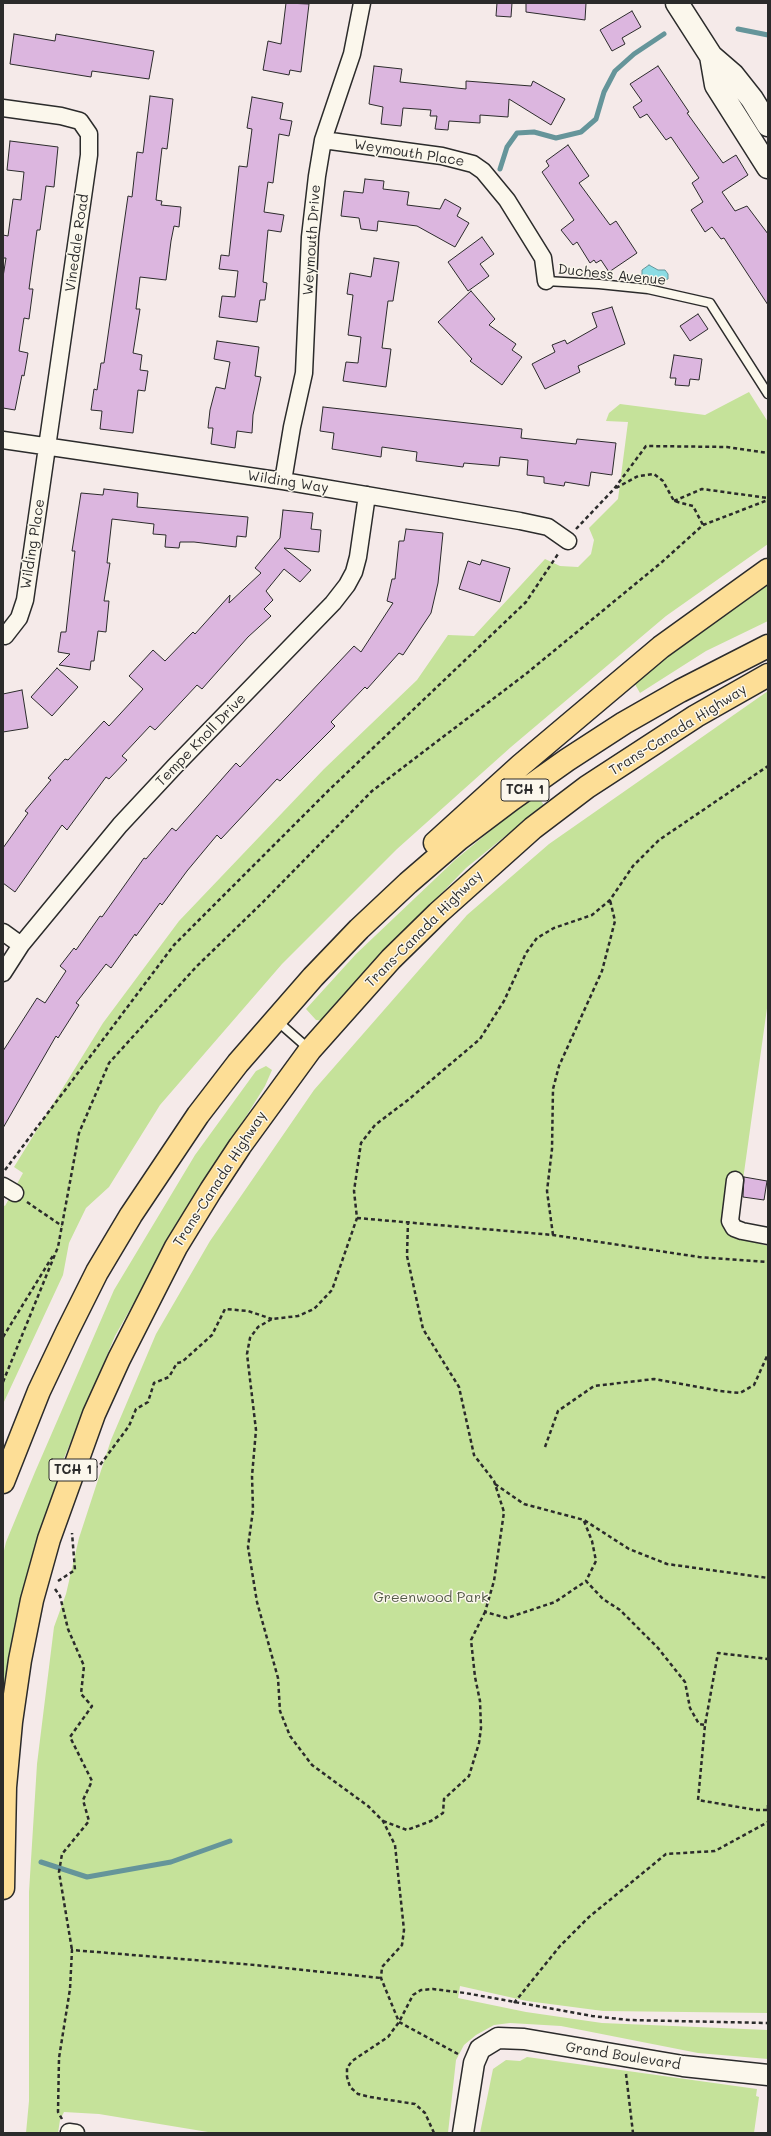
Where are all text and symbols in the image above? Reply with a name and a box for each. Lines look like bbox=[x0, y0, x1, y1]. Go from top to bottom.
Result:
street label: Weymouth Place bbox=[353, 136, 465, 170]
street label: Weymouth Drive bbox=[300, 184, 324, 296]
street label: Vinedale Road bbox=[62, 193, 92, 293]
street label: Duchess Avenue bbox=[557, 261, 667, 289]
street label: Wilding Way bbox=[246, 467, 330, 497]
street label: Wilding Place bbox=[18, 498, 48, 590]
street label: Trans-Canada Highway bbox=[606, 681, 750, 779]
street label: Tempe Knoll Drive bbox=[152, 690, 250, 790]
road number: TCH 1 bbox=[501, 779, 549, 801]
street label: Trans-Canada Highway bbox=[362, 867, 486, 991]
street label: Trans-Canada Highway bbox=[170, 1108, 270, 1250]
road number: TCH 1 bbox=[49, 1459, 97, 1481]
park label: Greenwood Park bbox=[373, 1590, 489, 1606]
street label: Grand Boulevard bbox=[564, 2039, 682, 2073]

